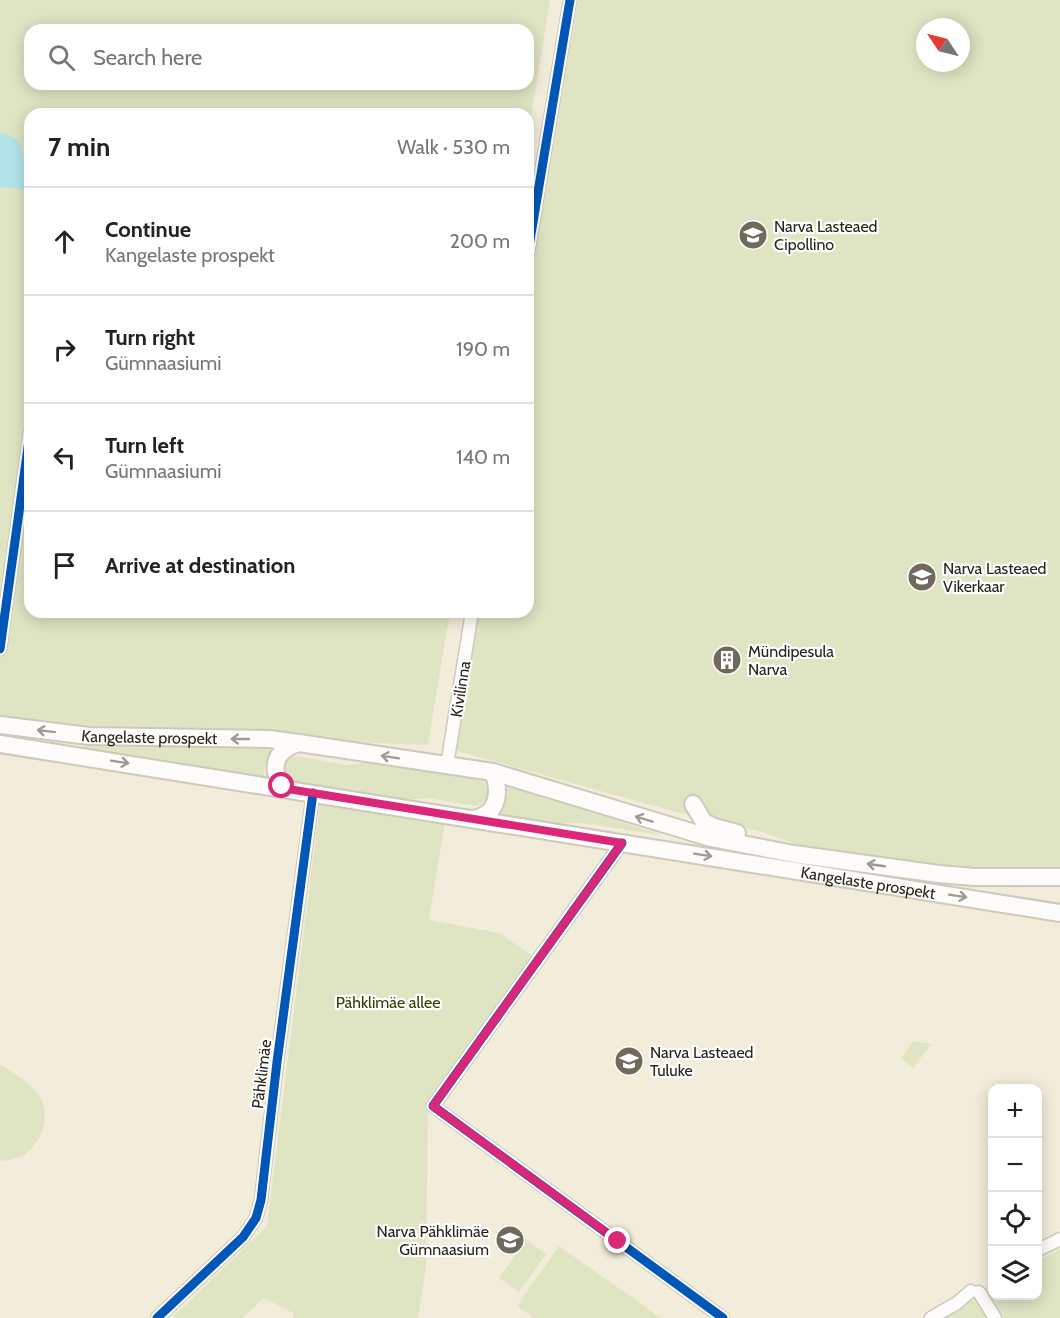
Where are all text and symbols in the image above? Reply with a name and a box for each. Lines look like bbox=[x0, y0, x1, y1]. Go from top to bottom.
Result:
north arrow bbox=[916, 18, 970, 72]
search box bbox=[24, 24, 534, 90]
icon: search bbox=[45, 41, 78, 74]
text: Search here bbox=[93, 44, 202, 71]
text: 7 min bbox=[48, 131, 110, 163]
text: Walk · 530 m bbox=[397, 135, 510, 159]
text: Continue bbox=[105, 216, 191, 243]
place label: Narva Lasteaed Cipollino bbox=[774, 217, 878, 254]
school or university icon: Narva Lasteaed Cipollino bbox=[737, 219, 769, 251]
icon: ahead bbox=[48, 225, 81, 258]
text: 200 m bbox=[450, 229, 510, 253]
text: Kangelaste prospekt bbox=[105, 243, 275, 267]
text: Turn right bbox=[105, 324, 195, 351]
icon: right bbox=[48, 333, 81, 366]
text: 190 m bbox=[456, 337, 510, 361]
text: Gümnaasiumi bbox=[105, 351, 221, 375]
text: Turn left bbox=[105, 432, 184, 459]
icon: left bbox=[48, 441, 81, 474]
text: 140 m bbox=[456, 445, 510, 469]
text: Gümnaasiumi bbox=[105, 459, 221, 483]
icon: arrive bbox=[48, 549, 81, 582]
text: Arrive at destination bbox=[105, 552, 295, 579]
place label: Narva Lasteaed Vikerkaar bbox=[943, 559, 1047, 596]
school or university icon: Narva Lasteaed Vikerkaar bbox=[906, 561, 938, 593]
place label: Mündipesula Narva bbox=[748, 642, 834, 679]
building icon: Mündipesula Narva bbox=[711, 644, 743, 676]
street label: Kivilinna bbox=[447, 659, 474, 719]
one-way arrow bbox=[36, 725, 56, 736]
street label: Kangelaste prospekt bbox=[80, 726, 218, 748]
one-way arrow bbox=[231, 733, 251, 745]
one-way arrow bbox=[380, 751, 400, 762]
one-way arrow bbox=[110, 757, 129, 768]
route start bbox=[268, 772, 294, 798]
one-way arrow bbox=[635, 813, 654, 824]
one-way arrow bbox=[693, 850, 712, 861]
one-way arrow bbox=[867, 859, 887, 870]
street label: Kangelaste prospekt bbox=[799, 863, 937, 903]
one-way arrow bbox=[947, 891, 967, 902]
park label: Pähklimäe allee bbox=[336, 993, 440, 1012]
street label: Pähklimäe bbox=[248, 1038, 275, 1110]
place label: Narva Lasteaed Tuluke bbox=[650, 1043, 754, 1080]
school or university icon: Narva Lasteaed Tuluke bbox=[613, 1045, 645, 1077]
map controls bbox=[988, 1084, 1042, 1300]
button: + bbox=[988, 1084, 1042, 1138]
button: − bbox=[988, 1138, 1042, 1192]
button: locate bbox=[988, 1192, 1042, 1246]
place label: Narva Pähklimäe Gümnaasium bbox=[377, 1222, 489, 1259]
school or university icon: Narva Pähklimäe Gümnaasium bbox=[494, 1224, 526, 1256]
route end bbox=[604, 1227, 630, 1253]
button: layers bbox=[988, 1246, 1042, 1300]

